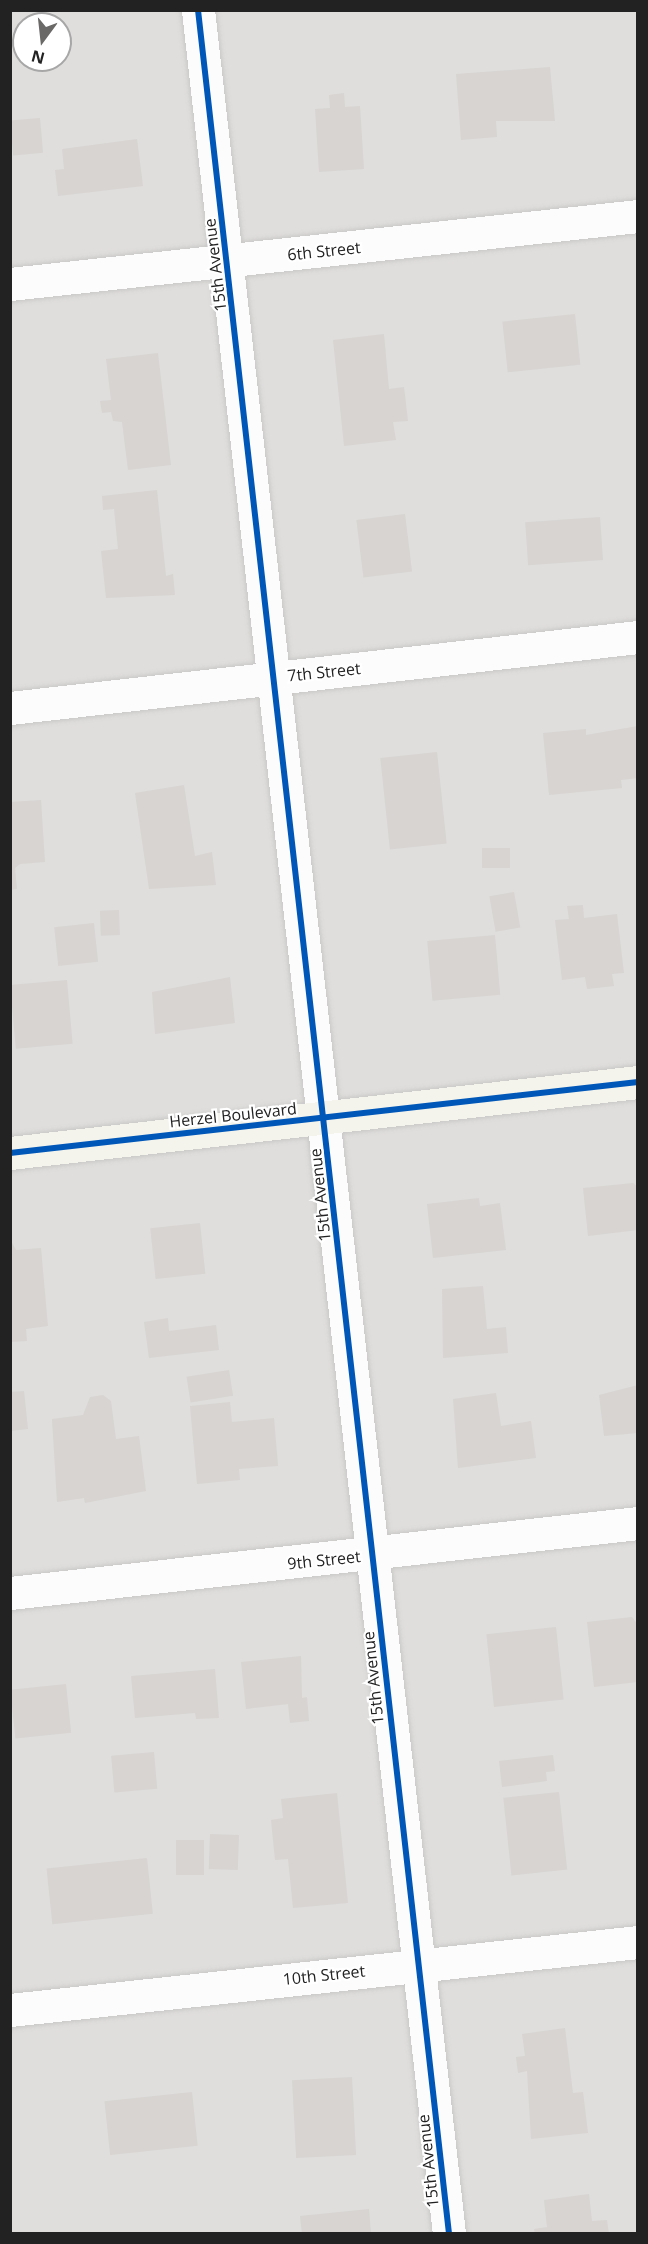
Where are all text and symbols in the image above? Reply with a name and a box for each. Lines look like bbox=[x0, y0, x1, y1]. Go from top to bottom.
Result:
north arrow bbox=[12, 12, 72, 72]
text: N bbox=[29, 45, 47, 70]
street label: 15th Avenue bbox=[200, 217, 230, 313]
street label: 6th Street bbox=[286, 238, 362, 264]
street label: 7th Street bbox=[286, 659, 362, 685]
street label: Herzel Boulevard bbox=[168, 1099, 298, 1131]
street label: 15th Avenue bbox=[306, 1147, 334, 1243]
street label: 9th Street bbox=[286, 1547, 362, 1573]
street label: 15th Avenue bbox=[359, 1630, 387, 1726]
street label: 10th Street bbox=[282, 1961, 366, 1989]
street label: 15th Avenue bbox=[414, 2113, 442, 2209]

